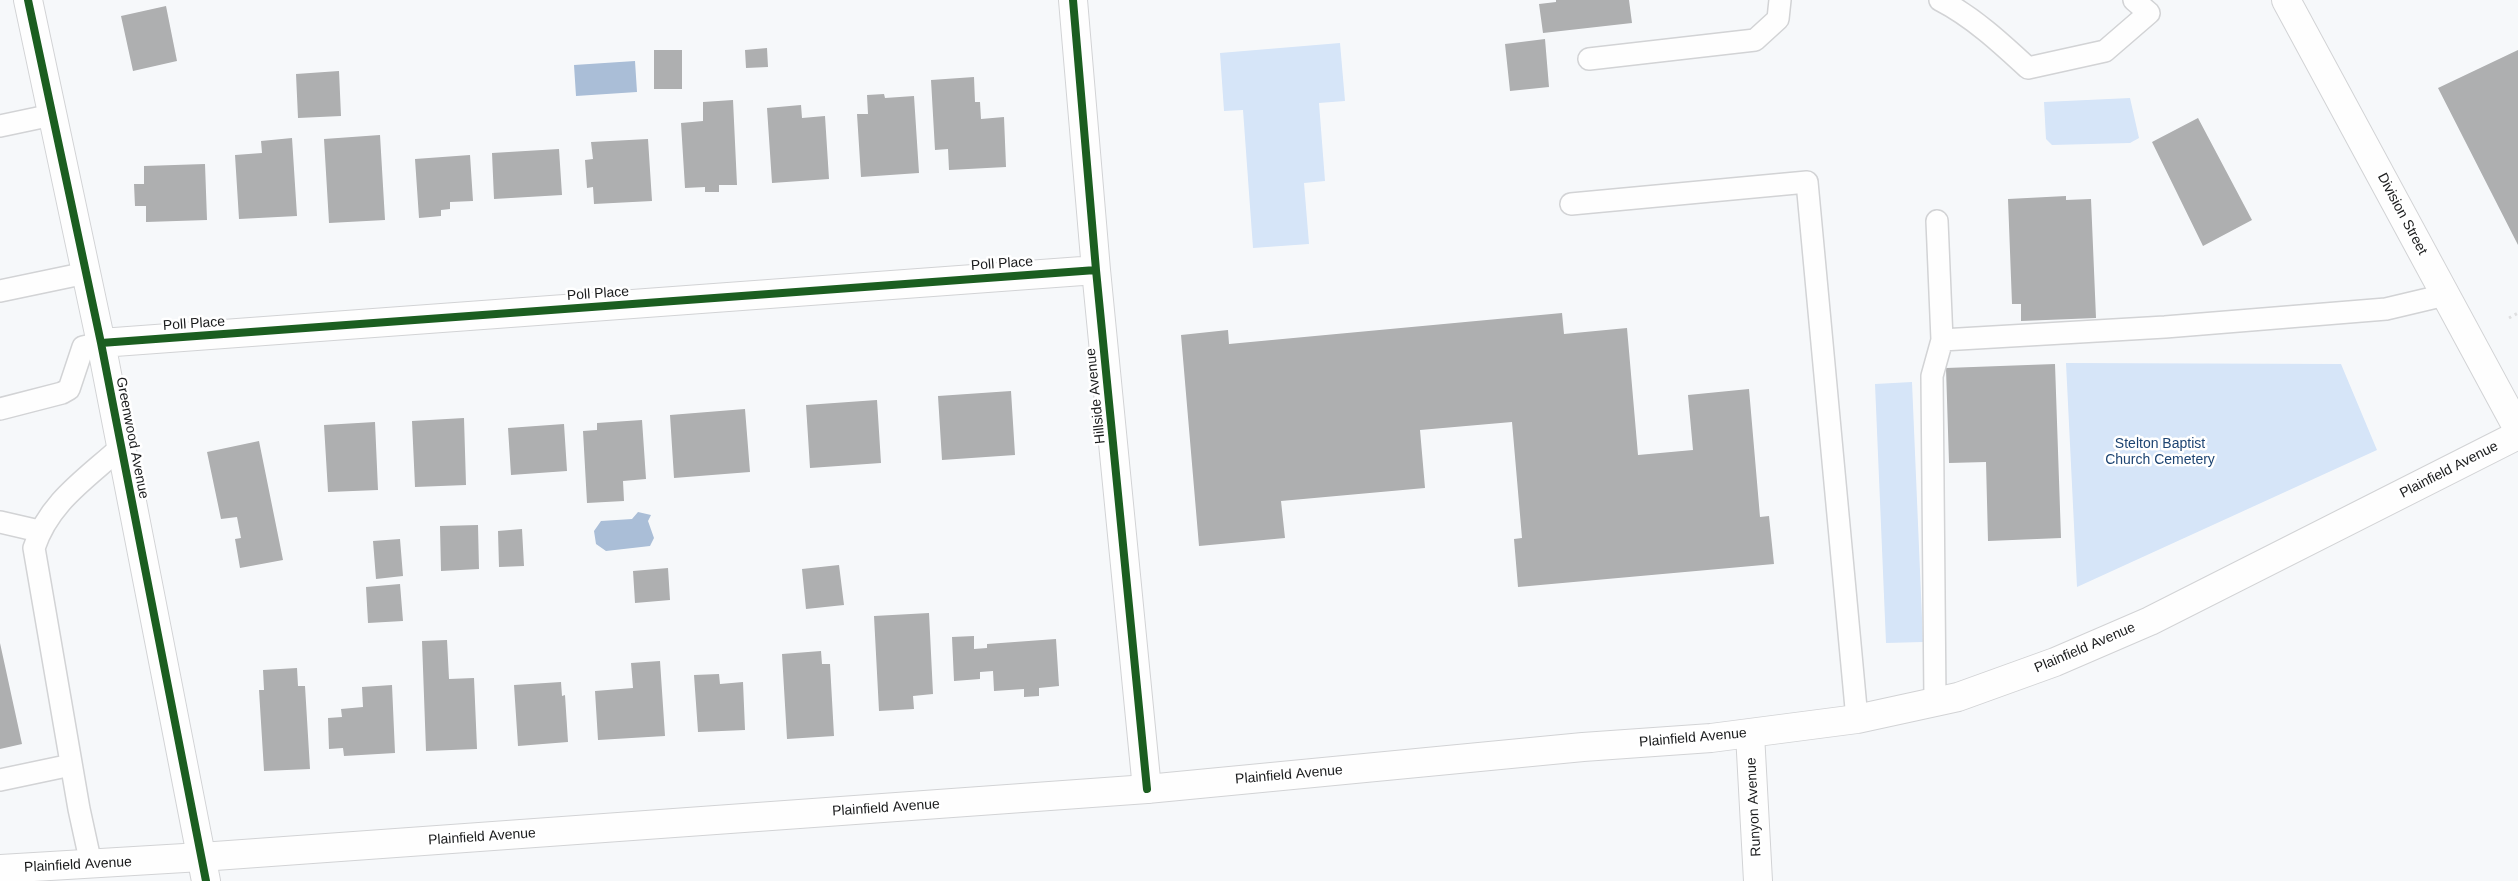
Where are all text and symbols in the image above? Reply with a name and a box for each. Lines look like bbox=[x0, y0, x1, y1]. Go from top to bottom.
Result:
street label: Division Street bbox=[2373, 170, 2431, 258]
street label: Poll Place bbox=[970, 253, 1034, 275]
street label: Poll Place bbox=[566, 283, 630, 305]
street label: Poll Place bbox=[162, 313, 226, 335]
street label: Hillside Avenue bbox=[1083, 347, 1109, 445]
street label: Greenwood Avenue bbox=[112, 376, 152, 500]
park label: Stelton Baptist Church Cemetery bbox=[2105, 436, 2215, 468]
street label: Plainfield Avenue bbox=[2397, 438, 2501, 502]
street label: Plainfield Avenue bbox=[2032, 619, 2138, 677]
street label: Plainfield Avenue bbox=[1639, 725, 1747, 751]
street label: Runyon Avenue bbox=[1743, 757, 1765, 857]
street label: Plainfield Avenue bbox=[1235, 762, 1343, 788]
street label: Plainfield Avenue bbox=[832, 796, 940, 820]
street label: Plainfield Avenue bbox=[428, 825, 536, 849]
street label: Plainfield Avenue bbox=[24, 854, 132, 876]

